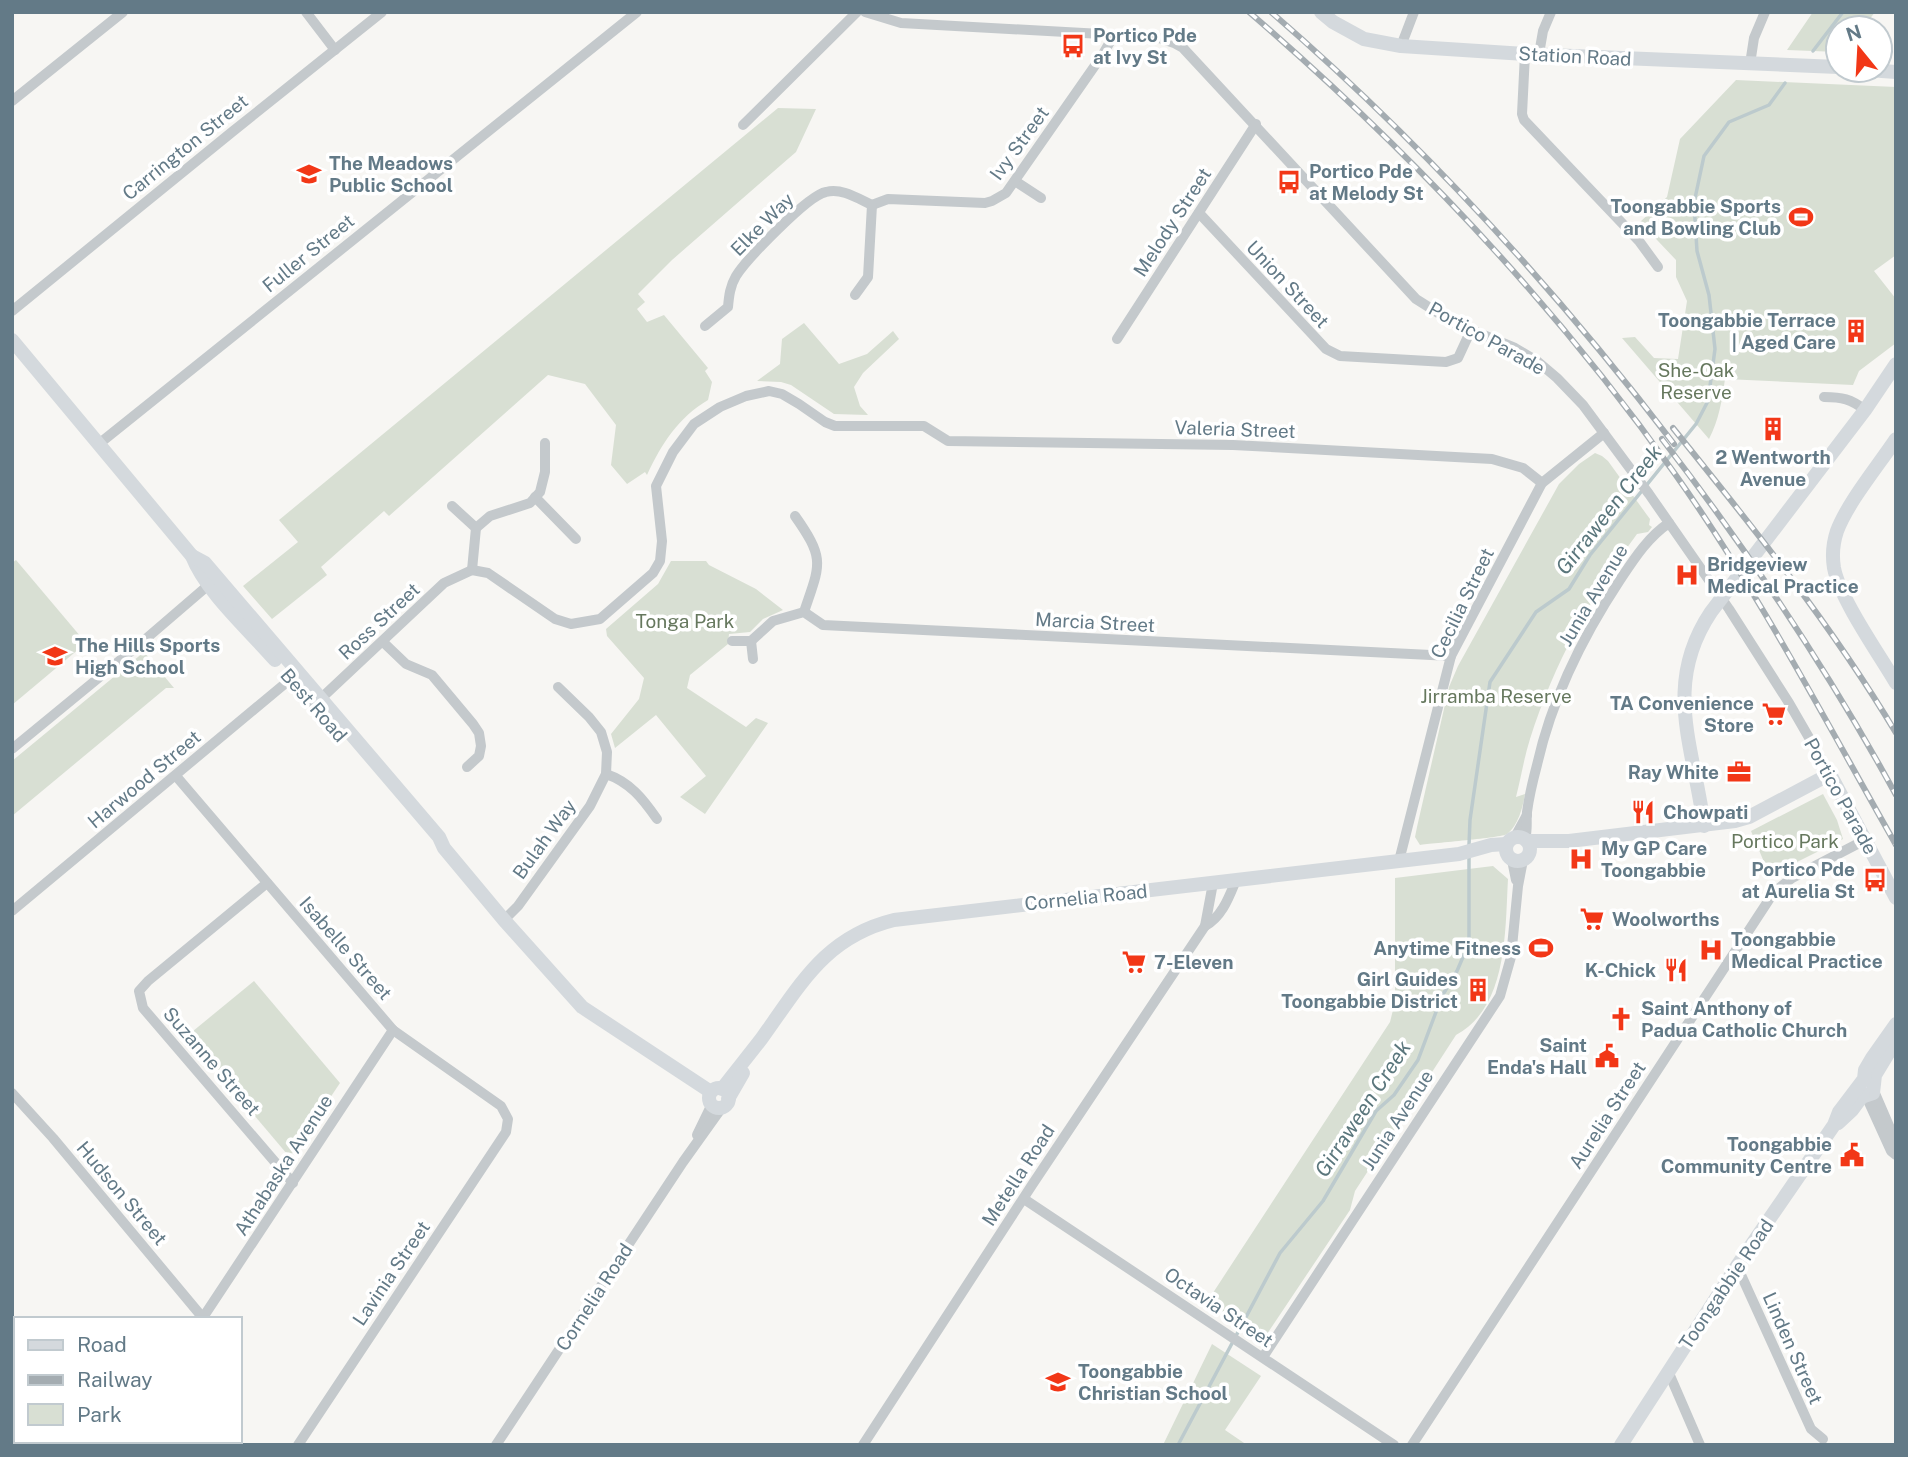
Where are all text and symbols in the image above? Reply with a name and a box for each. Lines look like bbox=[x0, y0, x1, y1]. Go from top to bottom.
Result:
north arrow bbox=[1824, 14, 1894, 84]
text: N bbox=[1843, 20, 1864, 46]
place label: Portico Pde at Ivy St bbox=[1093, 24, 1197, 68]
bus stop icon: Portico Pde at Ivy St bbox=[1059, 32, 1087, 60]
street label: Station Road bbox=[1518, 42, 1632, 70]
street label: Carrington Street bbox=[118, 90, 252, 204]
street label: Ivy Street bbox=[985, 102, 1053, 184]
place label: The Meadows Public School bbox=[329, 152, 453, 196]
school or university icon: The Meadows Public School bbox=[295, 160, 323, 188]
place label: Portico Pde at Melody St bbox=[1309, 160, 1424, 204]
street label: Melody Street bbox=[1129, 164, 1215, 280]
bus stop icon: Portico Pde at Melody St bbox=[1275, 168, 1303, 196]
street label: Elke Way bbox=[726, 188, 798, 260]
place label: Toongabbie Sports and Bowling Club bbox=[1611, 195, 1781, 239]
sports icon: Toongabbie Sports and Bowling Club bbox=[1787, 203, 1815, 231]
street label: Fuller Street bbox=[258, 209, 358, 297]
street label: Union Street bbox=[1242, 236, 1334, 332]
street label: Portico Parade bbox=[1425, 297, 1549, 379]
place label: Toongabbie Terrace | Aged Care bbox=[1658, 309, 1836, 353]
building icon: Toongabbie Terrace | Aged Care bbox=[1842, 317, 1870, 345]
park label: She-Oak Reserve bbox=[1658, 359, 1735, 403]
building icon: 2 Wentworth Avenue bbox=[1759, 415, 1787, 443]
street label: Valeria Street bbox=[1174, 416, 1296, 442]
water label: Girraween Creek bbox=[1550, 439, 1667, 579]
place label: 2 Wentworth Avenue bbox=[1715, 446, 1831, 490]
street label: Junia Avenue bbox=[1554, 540, 1632, 650]
street label: Cecilia Street bbox=[1426, 544, 1498, 662]
place label: Bridgeview Medical Practice bbox=[1707, 553, 1859, 597]
hospital icon: Bridgeview Medical Practice bbox=[1673, 561, 1701, 589]
street label: Ross Street bbox=[334, 578, 424, 664]
street label: Marcia Street bbox=[1034, 608, 1156, 636]
park label: Tonga Park bbox=[636, 610, 735, 632]
place label: The Hills Sports High School bbox=[75, 634, 220, 678]
school or university icon: The Hills Sports High School bbox=[41, 642, 69, 670]
street label: Best Road bbox=[276, 664, 352, 746]
park label: Jirramba Reserve bbox=[1420, 685, 1572, 707]
place label: TA Convenience Store bbox=[1610, 692, 1754, 736]
supermarket icon: TA Convenience Store bbox=[1760, 700, 1788, 728]
street label: Harwood Street bbox=[83, 725, 205, 833]
street label: Portico Parade bbox=[1800, 734, 1882, 858]
office icon: Ray White bbox=[1725, 758, 1753, 786]
place label: Ray White bbox=[1628, 761, 1719, 783]
street label: Bulah Way bbox=[508, 795, 580, 883]
restaurant icon: Chowpati bbox=[1629, 798, 1657, 826]
place label: Chowpati bbox=[1663, 801, 1748, 823]
park label: Portico Park bbox=[1731, 830, 1839, 852]
place label: My GP Care Toongabbie bbox=[1601, 837, 1707, 881]
hospital icon: My GP Care Toongabbie bbox=[1567, 845, 1595, 873]
place label: Portico Pde at Aurelia St bbox=[1742, 858, 1855, 902]
bus stop icon: Portico Pde at Aurelia St bbox=[1861, 866, 1889, 894]
street label: Cornelia Road bbox=[1023, 880, 1149, 914]
street label: Isabelle Street bbox=[295, 892, 397, 1004]
supermarket icon: Woolworths bbox=[1578, 905, 1606, 933]
place label: Woolworths bbox=[1612, 908, 1719, 930]
place label: Toongabbie Medical Practice bbox=[1731, 928, 1883, 972]
sports icon: Anytime Fitness bbox=[1527, 934, 1555, 962]
hospital icon: Toongabbie Medical Practice bbox=[1697, 936, 1725, 964]
place label: Anytime Fitness bbox=[1373, 937, 1521, 959]
supermarket icon: 7-Eleven bbox=[1120, 948, 1148, 976]
place label: 7-Eleven bbox=[1154, 951, 1233, 973]
restaurant icon: K-Chick bbox=[1662, 956, 1690, 984]
place label: K-Chick bbox=[1585, 959, 1656, 981]
place label: Girl Guides Toongabbie District bbox=[1281, 968, 1458, 1012]
building icon: Girl Guides Toongabbie District bbox=[1464, 976, 1492, 1004]
place label: Saint Anthony of Padua Catholic Church bbox=[1641, 997, 1847, 1041]
street label: Suzanne Street bbox=[159, 1002, 265, 1120]
church icon: Saint Anthony of Padua Catholic Church bbox=[1607, 1005, 1635, 1033]
place label: Saint Enda's Hall bbox=[1487, 1034, 1587, 1078]
water label: Girraween Creek bbox=[1309, 1035, 1416, 1182]
public building icon: Saint Enda's Hall bbox=[1593, 1042, 1621, 1070]
street label: Aurelia Street bbox=[1564, 1057, 1650, 1173]
street label: Junia Avenue bbox=[1357, 1066, 1437, 1174]
street label: Athabaska Avenue bbox=[229, 1091, 337, 1239]
street label: Metella Road bbox=[977, 1120, 1059, 1230]
place label: Toongabbie Community Centre bbox=[1661, 1133, 1832, 1177]
street label: Hudson Street bbox=[72, 1137, 172, 1249]
public building icon: Toongabbie Community Centre bbox=[1838, 1141, 1866, 1169]
street label: Toongabbie Road bbox=[1674, 1215, 1778, 1353]
street label: Lavinia Street bbox=[348, 1216, 434, 1330]
street label: Cornelia Road bbox=[551, 1239, 637, 1355]
street label: Octavia Street bbox=[1161, 1263, 1277, 1351]
street label: Linden Street bbox=[1759, 1289, 1827, 1407]
legend bbox=[14, 1317, 242, 1443]
text: Road bbox=[77, 1332, 127, 1357]
place label: Toongabbie Christian School bbox=[1078, 1360, 1228, 1404]
text: Railway bbox=[77, 1367, 153, 1392]
school or university icon: Toongabbie Christian School bbox=[1044, 1368, 1072, 1396]
text: Park bbox=[77, 1402, 122, 1427]

